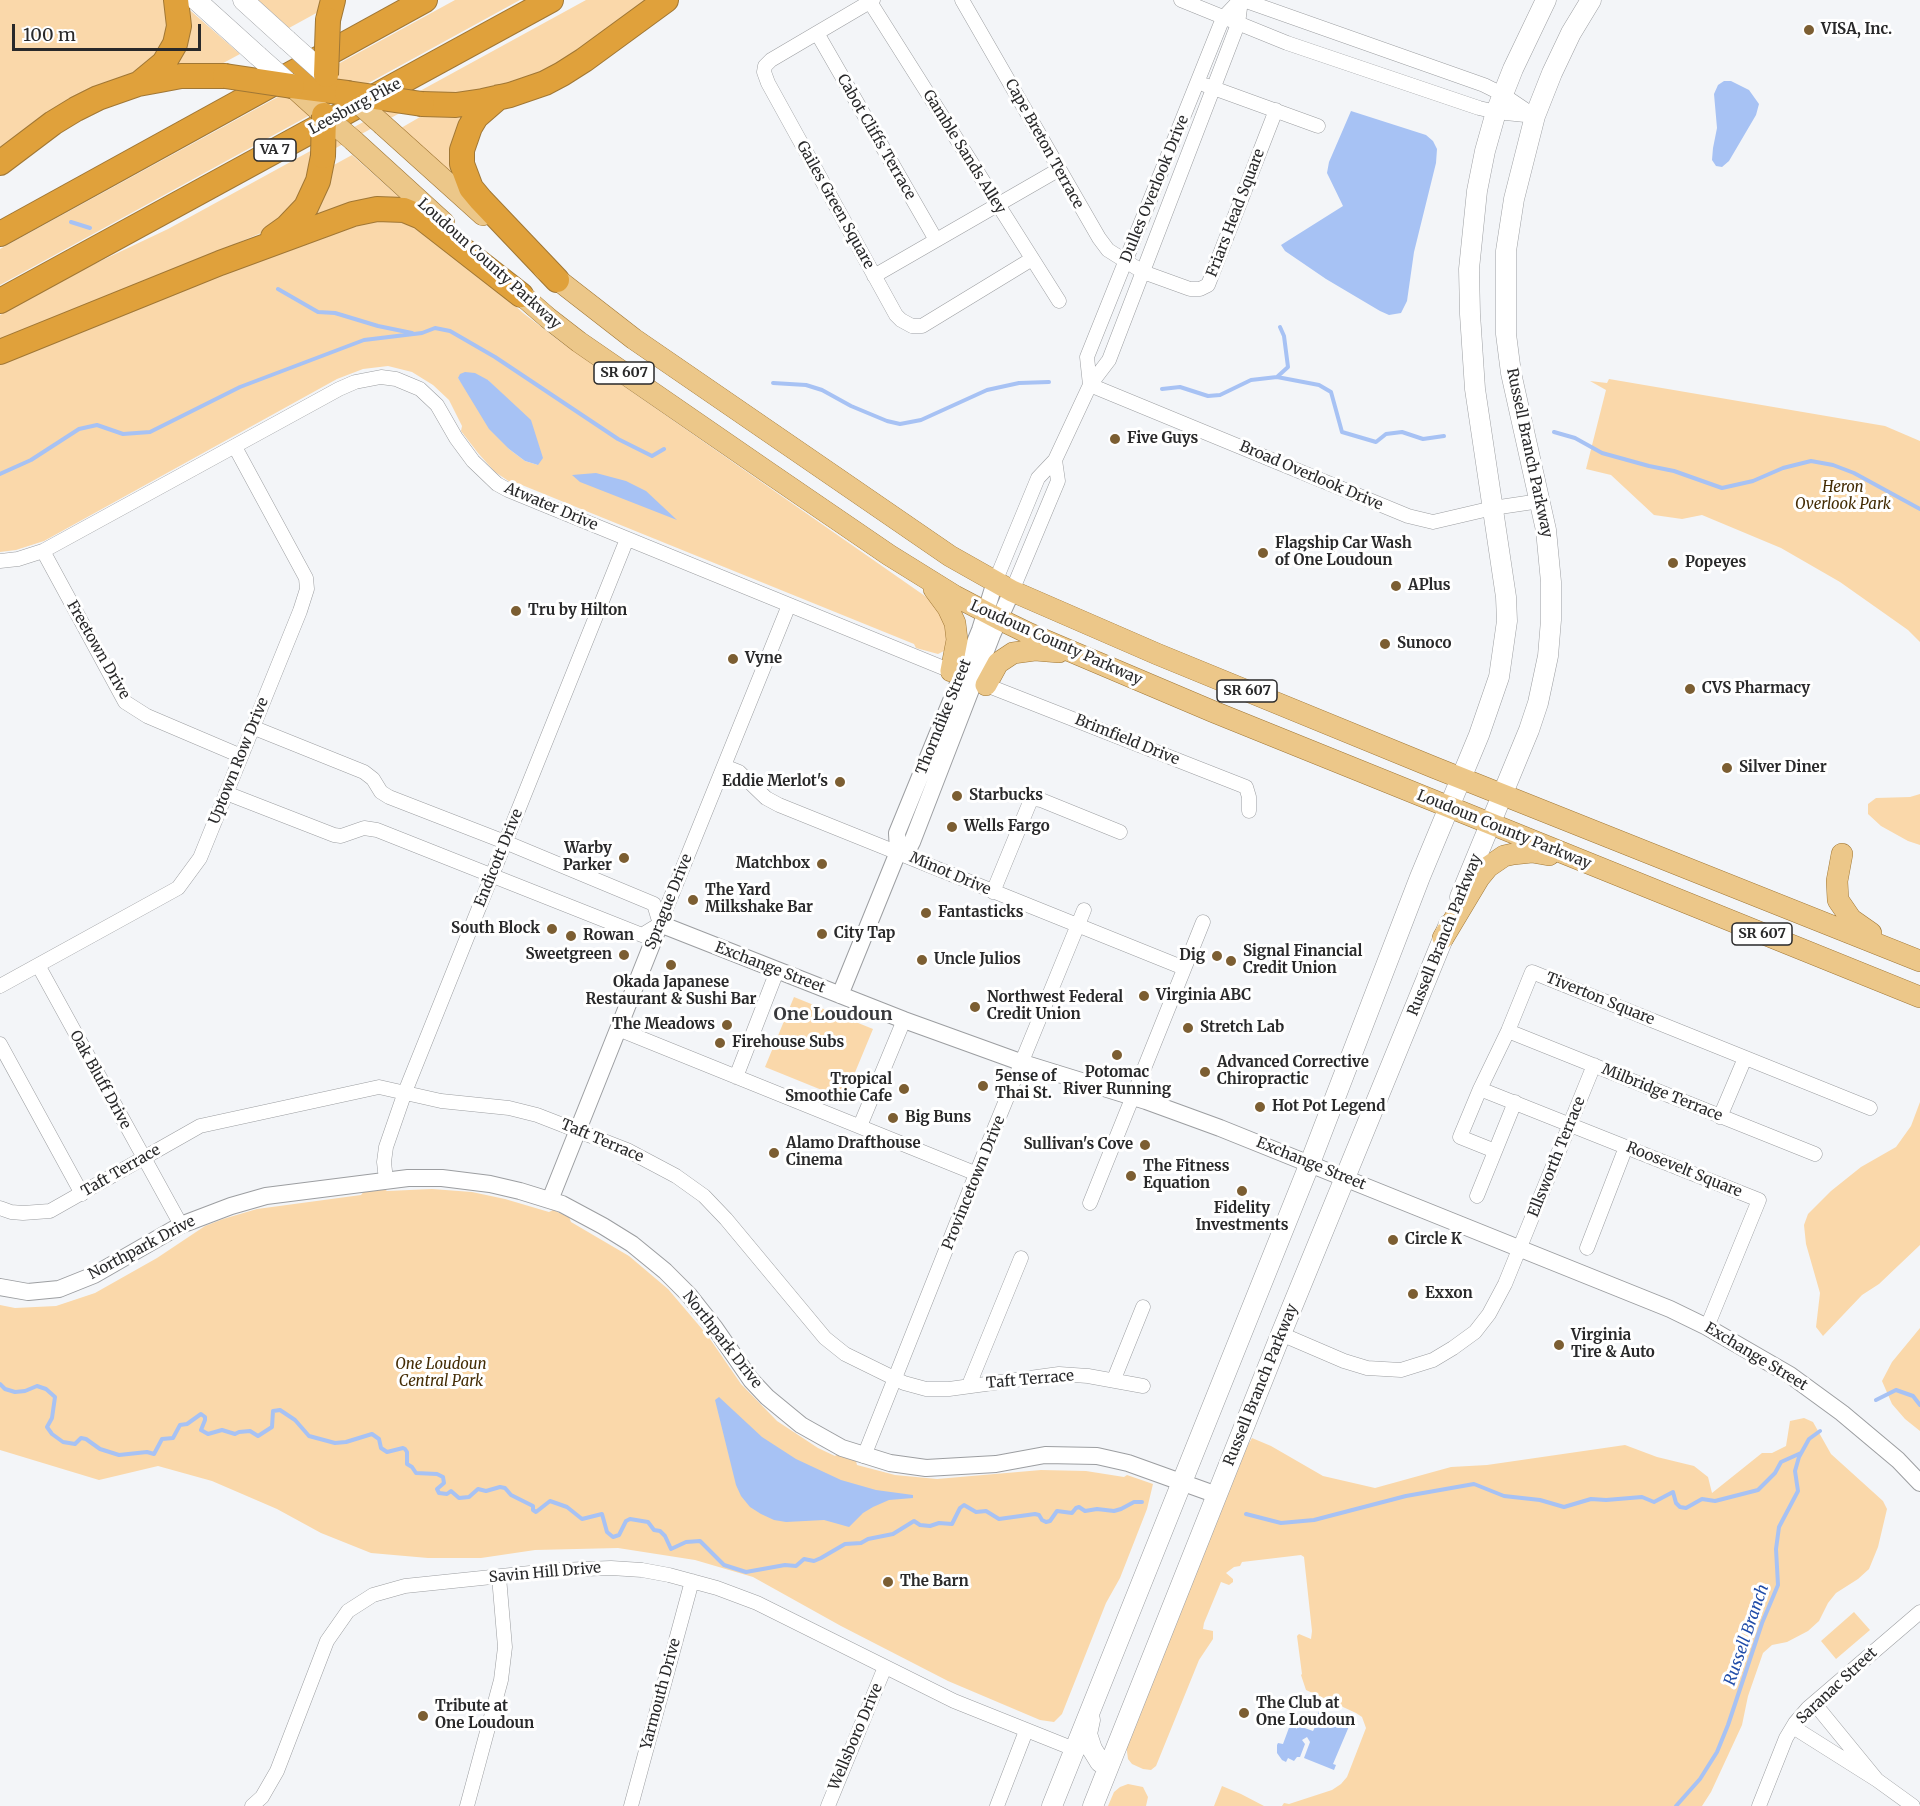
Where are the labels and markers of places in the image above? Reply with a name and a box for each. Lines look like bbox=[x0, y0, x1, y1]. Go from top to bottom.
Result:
place label: VISA, Inc. bbox=[1821, 21, 1892, 39]
marker: VISA, Inc. bbox=[1802, 23, 1816, 37]
place label: Five Guys bbox=[1127, 430, 1198, 448]
marker: Five Guys bbox=[1108, 432, 1122, 446]
place label: Flagship Car Wash of One Loudoun bbox=[1275, 535, 1412, 570]
marker: Flagship Car Wash of One Loudoun bbox=[1256, 546, 1270, 560]
place label: Popeyes bbox=[1685, 554, 1746, 572]
marker: Popeyes bbox=[1666, 556, 1680, 570]
place label: APlus bbox=[1408, 577, 1450, 595]
marker: APlus bbox=[1389, 579, 1403, 593]
place label: Tru by Hilton bbox=[528, 602, 627, 620]
marker: Tru by Hilton bbox=[509, 604, 523, 618]
place label: Sunoco bbox=[1397, 635, 1451, 653]
marker: Sunoco bbox=[1378, 637, 1392, 651]
place label: Vyne bbox=[745, 650, 782, 668]
marker: Vyne bbox=[726, 652, 740, 666]
place label: CVS Pharmacy bbox=[1702, 680, 1810, 698]
marker: CVS Pharmacy bbox=[1683, 682, 1697, 696]
place label: Silver Diner bbox=[1739, 759, 1827, 777]
marker: Silver Diner bbox=[1720, 761, 1734, 775]
place label: Eddie Merlot's bbox=[722, 773, 828, 791]
marker: Eddie Merlot's bbox=[833, 775, 847, 789]
place label: Starbucks bbox=[969, 787, 1043, 805]
marker: Starbucks bbox=[950, 789, 964, 803]
place label: Wells Fargo bbox=[964, 818, 1050, 836]
marker: Wells Fargo bbox=[945, 820, 959, 834]
place label: Warby Parker bbox=[563, 840, 612, 875]
marker: Warby Parker bbox=[617, 851, 631, 865]
place label: Matchbox bbox=[736, 855, 810, 873]
marker: Matchbox bbox=[815, 857, 829, 871]
place label: The Yard Milkshake Bar bbox=[705, 882, 813, 917]
marker: The Yard Milkshake Bar bbox=[686, 893, 700, 907]
place label: Fantasticks bbox=[938, 904, 1023, 922]
marker: Fantasticks bbox=[919, 906, 933, 920]
place label: South Block bbox=[451, 920, 540, 938]
marker: South Block bbox=[545, 922, 559, 936]
place label: City Tap bbox=[834, 925, 895, 943]
place label: Rowan bbox=[583, 927, 634, 945]
marker: City Tap bbox=[815, 927, 829, 941]
marker: Rowan bbox=[564, 929, 578, 943]
place label: Signal Financial Credit Union bbox=[1243, 943, 1362, 978]
place label: Sweetgreen bbox=[525, 946, 612, 964]
place label: Dig bbox=[1179, 947, 1205, 965]
marker: Sweetgreen bbox=[617, 948, 631, 962]
marker: Dig bbox=[1210, 949, 1224, 963]
place label: Uncle Julios bbox=[934, 951, 1021, 969]
marker: Uncle Julios bbox=[915, 953, 929, 967]
marker: Signal Financial Credit Union bbox=[1224, 954, 1238, 968]
marker: Okada Japanese Restaurant & Sushi Bar bbox=[664, 958, 678, 972]
place label: Okada Japanese Restaurant & Sushi Bar bbox=[585, 974, 757, 1009]
place label: Virginia ABC bbox=[1156, 987, 1251, 1005]
place label: Northwest Federal Credit Union bbox=[987, 989, 1123, 1024]
marker: Virginia ABC bbox=[1137, 989, 1151, 1003]
marker: Northwest Federal Credit Union bbox=[968, 1000, 982, 1014]
place label: The Meadows bbox=[612, 1016, 715, 1034]
marker: The Meadows bbox=[720, 1018, 734, 1032]
place label: Stretch Lab bbox=[1200, 1019, 1284, 1037]
marker: Stretch Lab bbox=[1181, 1021, 1195, 1035]
place label: Firehouse Subs bbox=[732, 1034, 844, 1052]
marker: Firehouse Subs bbox=[713, 1036, 727, 1050]
marker: Potomac River Running bbox=[1110, 1048, 1124, 1062]
place label: Advanced Corrective Chiropractic bbox=[1217, 1054, 1369, 1089]
place label: Potomac River Running bbox=[1063, 1064, 1171, 1099]
marker: Advanced Corrective Chiropractic bbox=[1198, 1065, 1212, 1079]
place label: 5ense of Thai St. bbox=[995, 1068, 1056, 1103]
place label: Tropical Smoothie Cafe bbox=[785, 1071, 892, 1106]
marker: 5ense of Thai St. bbox=[976, 1079, 990, 1093]
marker: Tropical Smoothie Cafe bbox=[897, 1082, 911, 1096]
place label: Hot Pot Legend bbox=[1272, 1098, 1386, 1116]
marker: Hot Pot Legend bbox=[1253, 1100, 1267, 1114]
place label: Big Buns bbox=[905, 1109, 971, 1127]
marker: Big Buns bbox=[886, 1111, 900, 1125]
place label: Alamo Drafthouse Cinema bbox=[786, 1135, 921, 1170]
place label: Sullivan's Cove bbox=[1023, 1136, 1133, 1154]
marker: Sullivan's Cove bbox=[1138, 1138, 1152, 1152]
marker: Alamo Drafthouse Cinema bbox=[767, 1146, 781, 1160]
place label: The Fitness Equation bbox=[1143, 1158, 1229, 1193]
marker: The Fitness Equation bbox=[1124, 1169, 1138, 1183]
marker: Fidelity Investments bbox=[1235, 1184, 1249, 1198]
place label: Fidelity Investments bbox=[1195, 1200, 1289, 1235]
place label: Circle K bbox=[1405, 1231, 1462, 1249]
marker: Circle K bbox=[1386, 1233, 1400, 1247]
place label: Exxon bbox=[1425, 1285, 1473, 1303]
marker: Exxon bbox=[1406, 1287, 1420, 1301]
place label: Virginia Tire & Auto bbox=[1571, 1327, 1655, 1362]
marker: Virginia Tire & Auto bbox=[1552, 1338, 1566, 1352]
place label: The Barn bbox=[900, 1573, 969, 1591]
marker: The Barn bbox=[881, 1575, 895, 1589]
place label: The Club at One Loudoun bbox=[1256, 1695, 1355, 1730]
place label: Tribute at One Loudoun bbox=[435, 1698, 534, 1733]
marker: The Club at One Loudoun bbox=[1237, 1706, 1251, 1720]
marker: Tribute at One Loudoun bbox=[416, 1709, 430, 1723]

